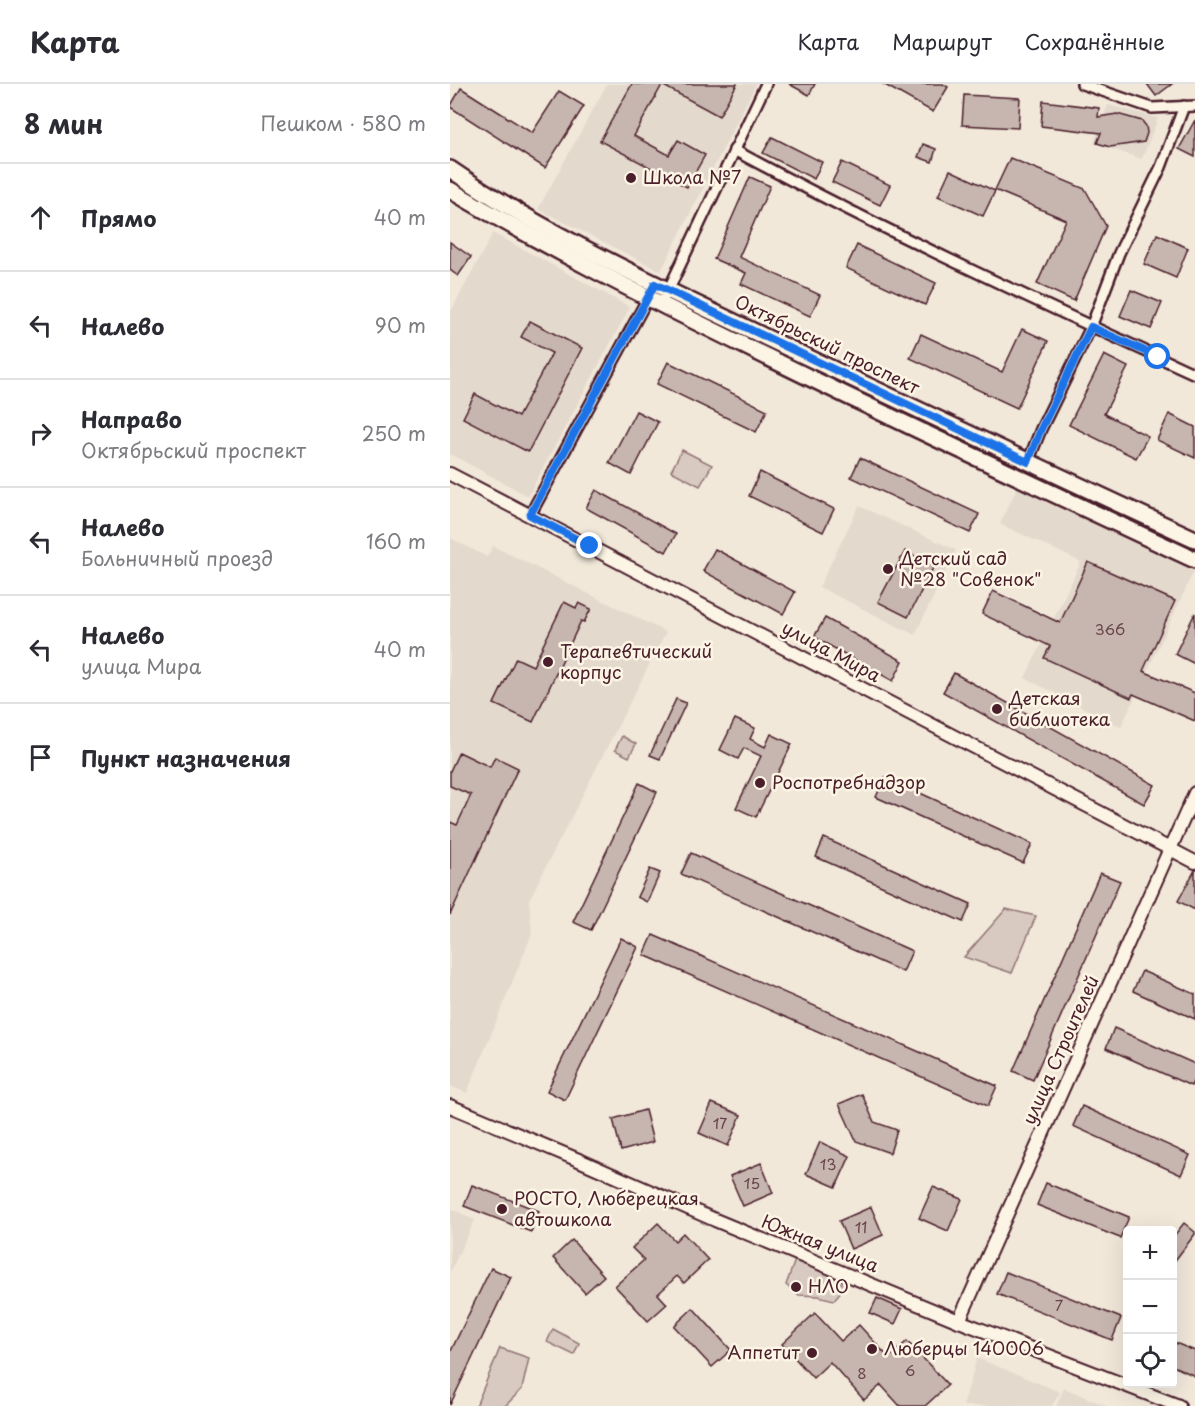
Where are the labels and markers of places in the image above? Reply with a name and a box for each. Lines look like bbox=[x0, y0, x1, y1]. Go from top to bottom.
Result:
place label: Школа №7 bbox=[643, 163, 741, 190]
marker: Школа №7 bbox=[624, 171, 638, 185]
place label: Детский сад №28 "Совенок" bbox=[899, 544, 1042, 592]
marker: Детский сад №28 "Совенок" bbox=[881, 562, 895, 576]
place label: Терапевтический корпус bbox=[560, 637, 712, 685]
marker: Терапевтический корпус bbox=[541, 655, 555, 669]
place label: Детская библиотека bbox=[1008, 684, 1111, 732]
marker: Детская библиотека bbox=[990, 702, 1004, 716]
place label: Роспотребнадзор bbox=[772, 768, 926, 795]
marker: Роспотребнадзор bbox=[753, 776, 767, 790]
place label: РОСТО, Люберецкая автошкола bbox=[514, 1184, 699, 1232]
marker: РОСТО, Люберецкая автошкола bbox=[495, 1202, 509, 1216]
place label: НЛО bbox=[808, 1272, 849, 1299]
marker: НЛО bbox=[789, 1280, 803, 1294]
place label: Люберцы 140006 bbox=[884, 1334, 1044, 1361]
place label: Аппетит bbox=[728, 1338, 800, 1365]
marker: Люберцы 140006 bbox=[865, 1342, 879, 1356]
marker: Аппетит bbox=[805, 1346, 819, 1360]

